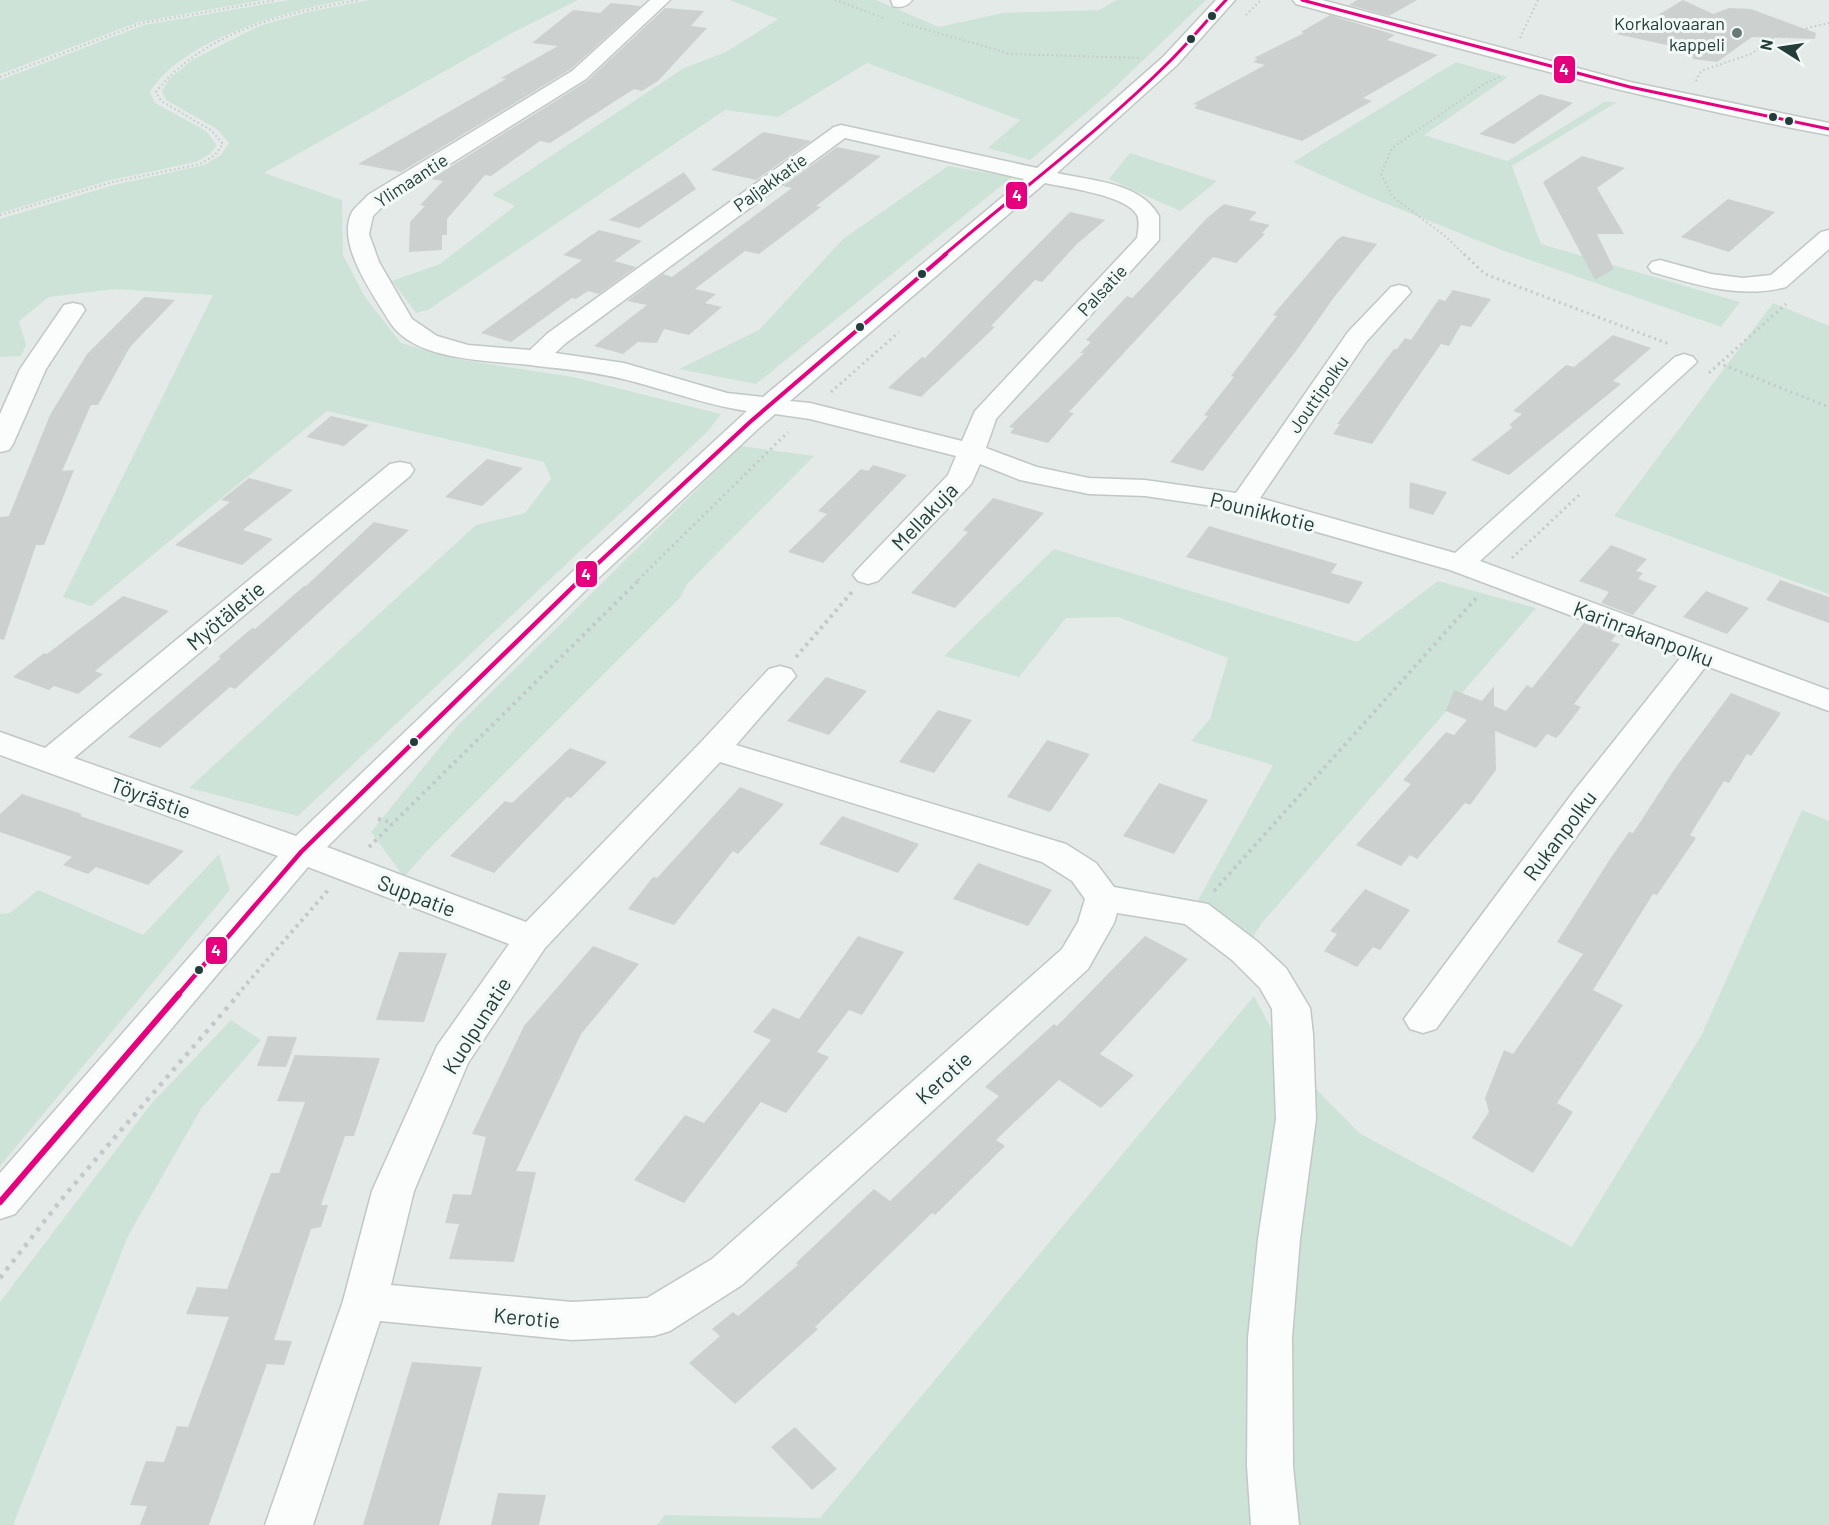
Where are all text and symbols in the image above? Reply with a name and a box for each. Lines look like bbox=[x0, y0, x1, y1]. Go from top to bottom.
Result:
unlabelled marker bbox=[1206, 10, 1218, 22]
place label: Korkalovaaran kappeli bbox=[1614, 12, 1725, 55]
north arrow bbox=[1751, 18, 1811, 78]
marker: Korkalovaaran kappeli bbox=[1730, 26, 1744, 40]
unlabelled marker bbox=[1185, 33, 1197, 45]
text: N bbox=[1755, 38, 1776, 52]
line badge: 4 bbox=[1553, 55, 1576, 84]
text: 4 bbox=[1559, 59, 1569, 78]
unlabelled marker bbox=[1767, 111, 1779, 123]
unlabelled marker bbox=[1783, 115, 1795, 127]
street label: Ylimaantie bbox=[370, 148, 452, 212]
street label: Paljakkatie bbox=[729, 148, 811, 216]
line badge: 4 bbox=[1005, 181, 1028, 210]
text: 4 bbox=[1012, 185, 1022, 204]
street label: Palsatie bbox=[1073, 260, 1131, 320]
unlabelled marker bbox=[916, 268, 928, 280]
unlabelled marker bbox=[854, 321, 866, 333]
street label: Jouttipolku bbox=[1283, 351, 1353, 437]
street label: Mellakuja bbox=[886, 477, 962, 555]
street label: Pounikkotie bbox=[1208, 486, 1318, 536]
line badge: 4 bbox=[575, 560, 598, 588]
text: 4 bbox=[581, 564, 591, 583]
street label: Myötäletie bbox=[181, 575, 269, 655]
street label: Karinrakanpolku bbox=[1570, 595, 1718, 671]
unlabelled marker bbox=[408, 736, 420, 748]
street label: Töyrästie bbox=[107, 771, 195, 823]
street label: Rukanpolku bbox=[1517, 785, 1601, 885]
street label: Suppatie bbox=[374, 869, 460, 921]
line badge: 4 bbox=[205, 936, 228, 965]
text: 4 bbox=[211, 940, 221, 959]
unlabelled marker bbox=[193, 964, 205, 976]
street label: Kuolpunatie bbox=[436, 972, 516, 1078]
street label: Kerotie bbox=[910, 1045, 976, 1109]
street label: Kerotie bbox=[493, 1302, 561, 1332]

